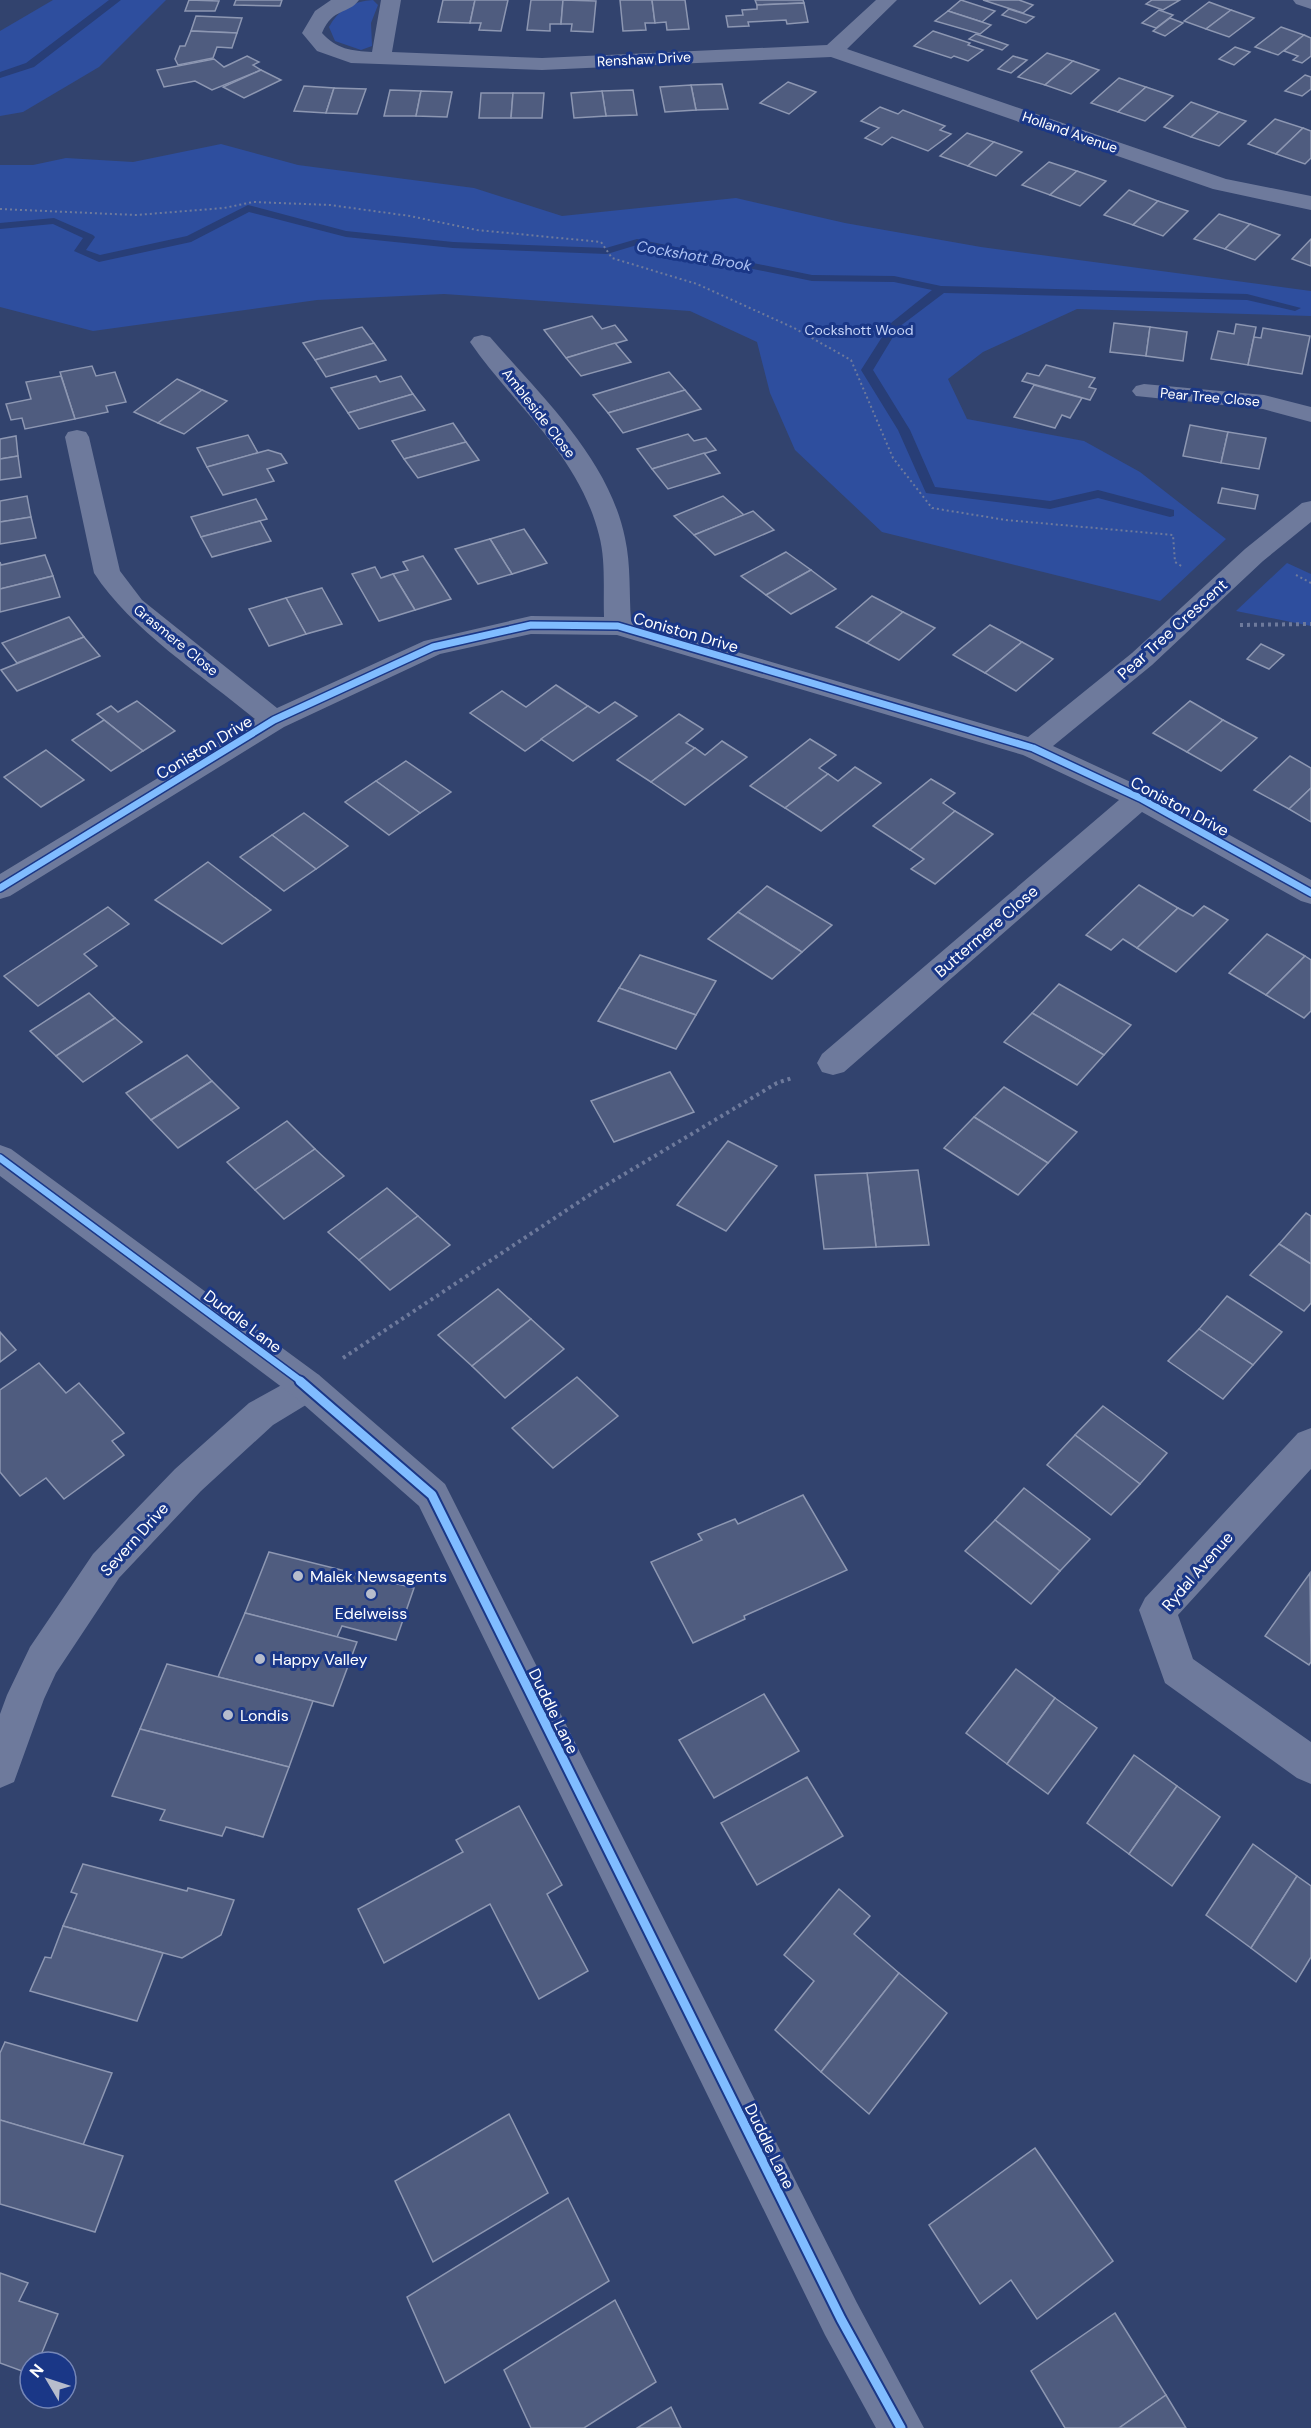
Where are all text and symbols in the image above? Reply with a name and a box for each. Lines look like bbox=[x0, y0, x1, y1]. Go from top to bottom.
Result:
street label: Renshaw Drive bbox=[597, 48, 691, 70]
street label: Holland Avenue bbox=[1020, 107, 1120, 157]
water label: Cockshott Brook bbox=[635, 236, 753, 276]
park label: Cockshott Wood bbox=[804, 321, 914, 339]
street label: Ambleside Close bbox=[498, 365, 580, 461]
street label: Pear Tree Close bbox=[1159, 384, 1261, 410]
street label: Pear Tree Crescent bbox=[1113, 574, 1232, 684]
street label: Grasmere Close bbox=[130, 600, 222, 680]
street label: Coniston Drive bbox=[631, 607, 741, 658]
street label: Coniston Drive bbox=[152, 710, 256, 784]
street label: Coniston Drive bbox=[1127, 772, 1233, 841]
street label: Buttermere Close bbox=[930, 881, 1042, 982]
street label: Duddle Lane bbox=[199, 1285, 286, 1358]
street label: Severn Drive bbox=[96, 1498, 173, 1581]
street label: Rydal Avenue bbox=[1157, 1527, 1238, 1615]
place label: Malek Newsagents bbox=[310, 1566, 447, 1587]
marker: Malek Newsagents bbox=[291, 1569, 305, 1583]
marker: Edelweiss bbox=[364, 1587, 378, 1601]
place label: Edelweiss bbox=[335, 1603, 407, 1624]
place label: Happy Valley bbox=[272, 1649, 368, 1670]
marker: Happy Valley bbox=[253, 1652, 267, 1666]
street label: Duddle Lane bbox=[524, 1665, 583, 1757]
place label: Londis bbox=[240, 1705, 289, 1726]
marker: Londis bbox=[221, 1708, 235, 1722]
street label: Duddle Lane bbox=[740, 2100, 799, 2192]
north arrow bbox=[18, 2350, 78, 2410]
text: N bbox=[25, 2360, 49, 2382]

